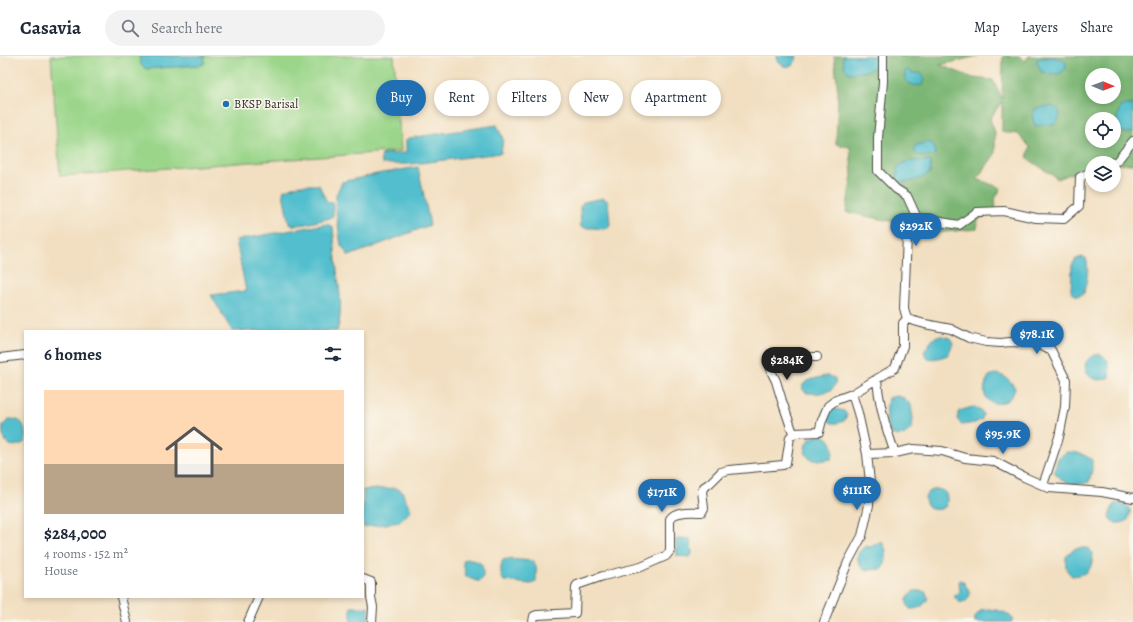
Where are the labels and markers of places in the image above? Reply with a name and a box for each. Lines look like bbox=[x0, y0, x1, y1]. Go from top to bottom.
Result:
place label: BKSP Barisal bbox=[234, 96, 298, 112]
marker: BKSP Barisal bbox=[221, 99, 231, 109]
pin: $292K bbox=[888, 213, 944, 247]
pin: $78.1K bbox=[1004, 321, 1070, 355]
pin: $284K bbox=[759, 347, 815, 381]
pin: $95.9K bbox=[970, 421, 1036, 455]
pin: $111K bbox=[829, 477, 885, 511]
pin: $171K bbox=[634, 479, 690, 513]

